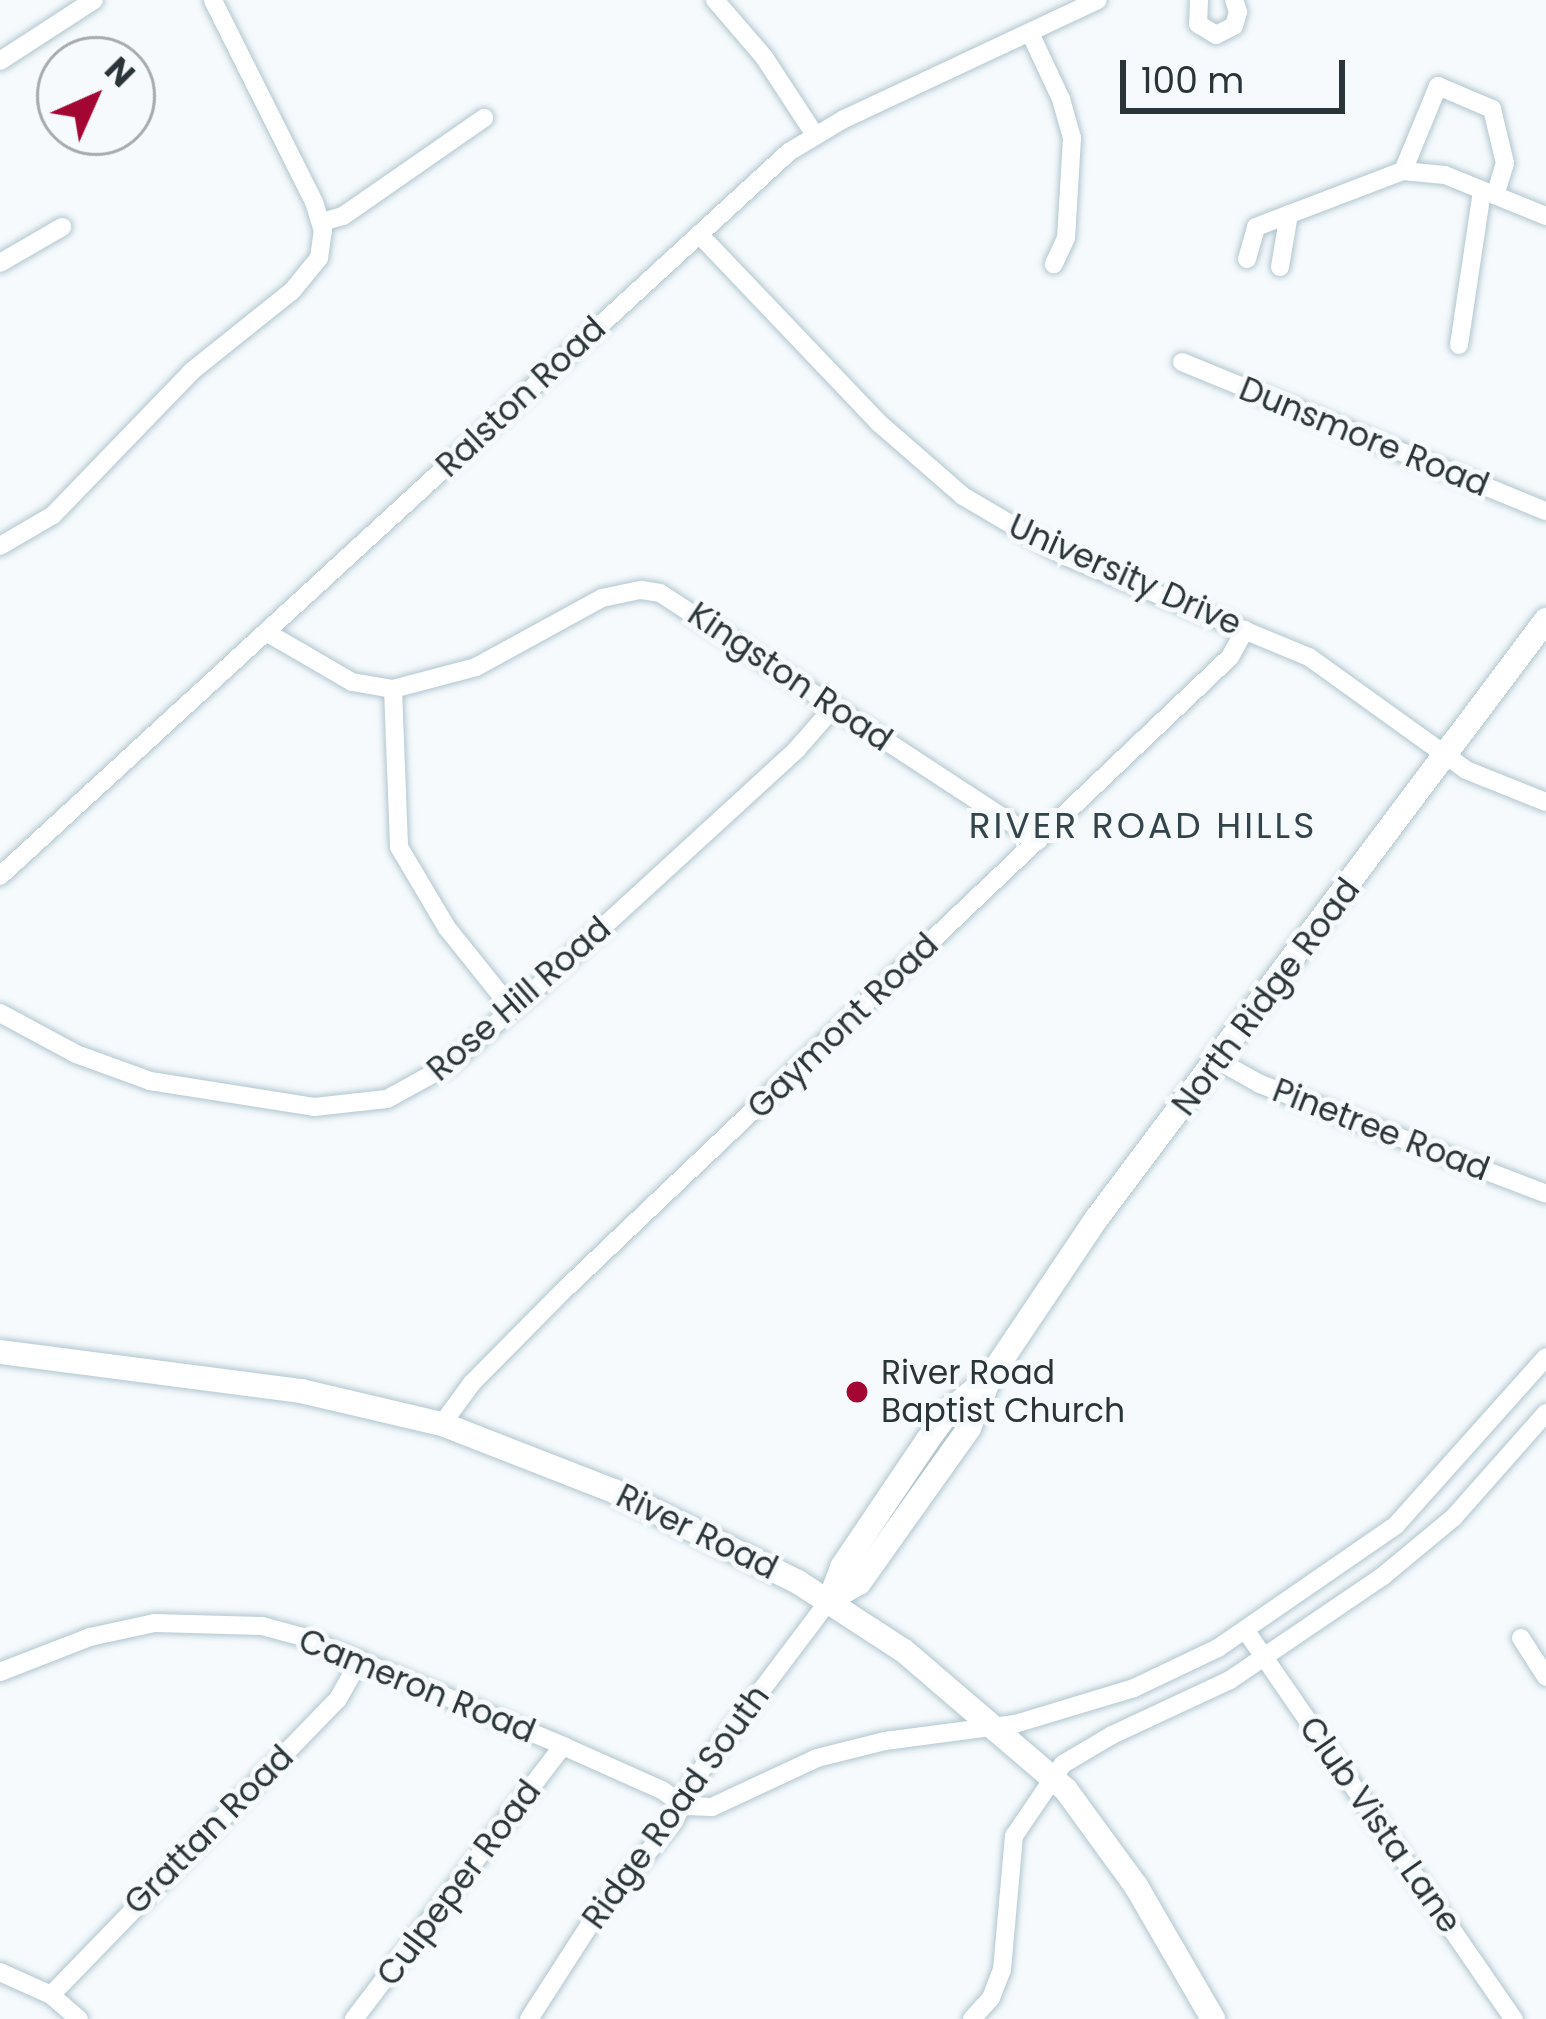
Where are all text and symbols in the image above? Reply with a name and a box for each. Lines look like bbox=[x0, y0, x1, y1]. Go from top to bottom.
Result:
north arrow bbox=[36, 36, 156, 156]
scale bar bbox=[1126, 36, 1351, 110]
text: N bbox=[94, 47, 145, 98]
text: 100 m bbox=[1141, 55, 1244, 106]
street label: Ralston Road bbox=[428, 309, 614, 485]
street label: Dunsmore Road bbox=[1234, 369, 1494, 505]
street label: University Drive bbox=[1003, 506, 1247, 644]
street label: Kingston Road bbox=[681, 594, 899, 760]
district label: RIVER ROAD HILLS bbox=[969, 804, 1317, 848]
street label: North Ridge Road bbox=[1164, 871, 1368, 1123]
street label: Rose Hill Road bbox=[419, 909, 619, 1089]
street label: Gaymont Road bbox=[740, 925, 946, 1127]
street label: Pinetree Road bbox=[1267, 1071, 1495, 1189]
place label: River Road Baptist Church bbox=[881, 1353, 1125, 1431]
marker: River Road Baptist Church bbox=[844, 1379, 870, 1405]
street label: River Road bbox=[610, 1476, 784, 1588]
street label: Cameron Road bbox=[293, 1621, 541, 1751]
street label: Ridge Road South bbox=[574, 1677, 778, 1937]
street label: Club Vista Lane bbox=[1291, 1709, 1469, 1941]
street label: Grattan Road bbox=[116, 1737, 302, 1923]
street label: Culpeper Road bbox=[369, 1772, 549, 1994]

